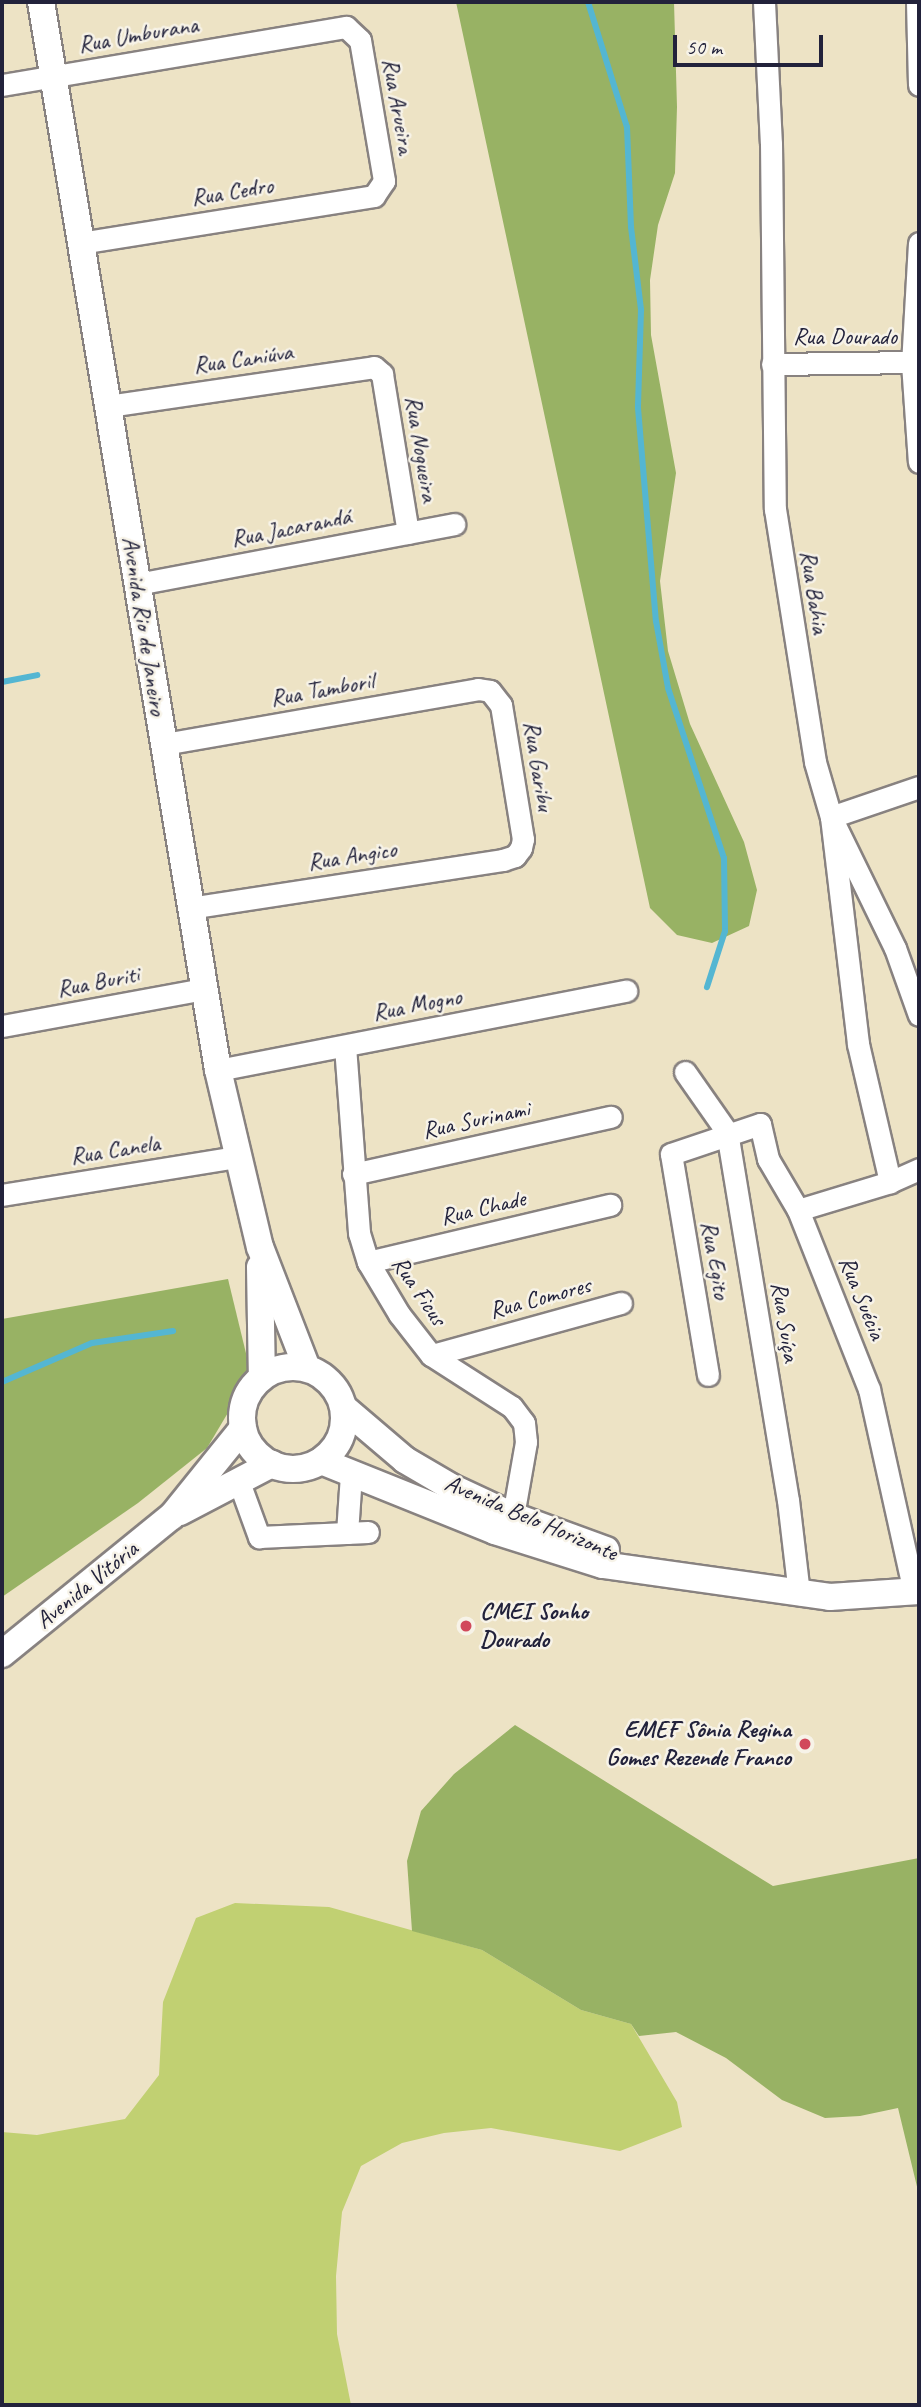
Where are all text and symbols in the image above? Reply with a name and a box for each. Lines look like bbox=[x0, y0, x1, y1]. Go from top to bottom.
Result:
street label: Rua Umburana bbox=[76, 10, 200, 60]
scale bar bbox=[676, 21, 827, 65]
text: 50 m bbox=[686, 34, 722, 60]
street label: Rua Arueira bbox=[375, 56, 421, 156]
street label: Rua Cedro bbox=[189, 171, 275, 213]
street label: Rua Dourado bbox=[793, 323, 897, 351]
street label: Rua Caniúva bbox=[191, 338, 295, 380]
street label: Rua Nogueira bbox=[398, 394, 444, 504]
street label: Rua Jacarandá bbox=[229, 502, 353, 554]
street label: Avenida Rio de Janeiro bbox=[116, 535, 172, 717]
street label: Rua Bahia bbox=[793, 548, 835, 636]
street label: Rua Tamboril bbox=[268, 667, 376, 713]
street label: Rua Garibu bbox=[517, 719, 559, 813]
street label: Rua Angico bbox=[306, 835, 398, 877]
street label: Rua Buriti bbox=[54, 960, 142, 1004]
street label: Rua Mogno bbox=[370, 982, 464, 1028]
street label: Rua Surinami bbox=[420, 1095, 532, 1145]
street label: Rua Canela bbox=[68, 1129, 162, 1171]
street label: Rua Chade bbox=[438, 1184, 528, 1232]
street label: Rua Egito bbox=[694, 1219, 736, 1301]
street label: Rua Ficus bbox=[385, 1251, 453, 1331]
street label: Rua Suécia bbox=[832, 1252, 892, 1344]
street label: Rua Comores bbox=[487, 1271, 593, 1325]
street label: Rua Suíça bbox=[765, 1280, 805, 1364]
street label: Avenida Belo Horizonte bbox=[440, 1469, 622, 1567]
street label: Avenida Vitória bbox=[30, 1535, 144, 1635]
place label: CMEI Sonho Dourado bbox=[480, 1598, 589, 1654]
marker: CMEI Sonho Dourado bbox=[458, 1618, 474, 1634]
place label: EMEF Sônia Regina Gomes Rezende Franco bbox=[605, 1716, 791, 1772]
marker: EMEF Sônia Regina Gomes Rezende Franco bbox=[797, 1736, 813, 1752]

